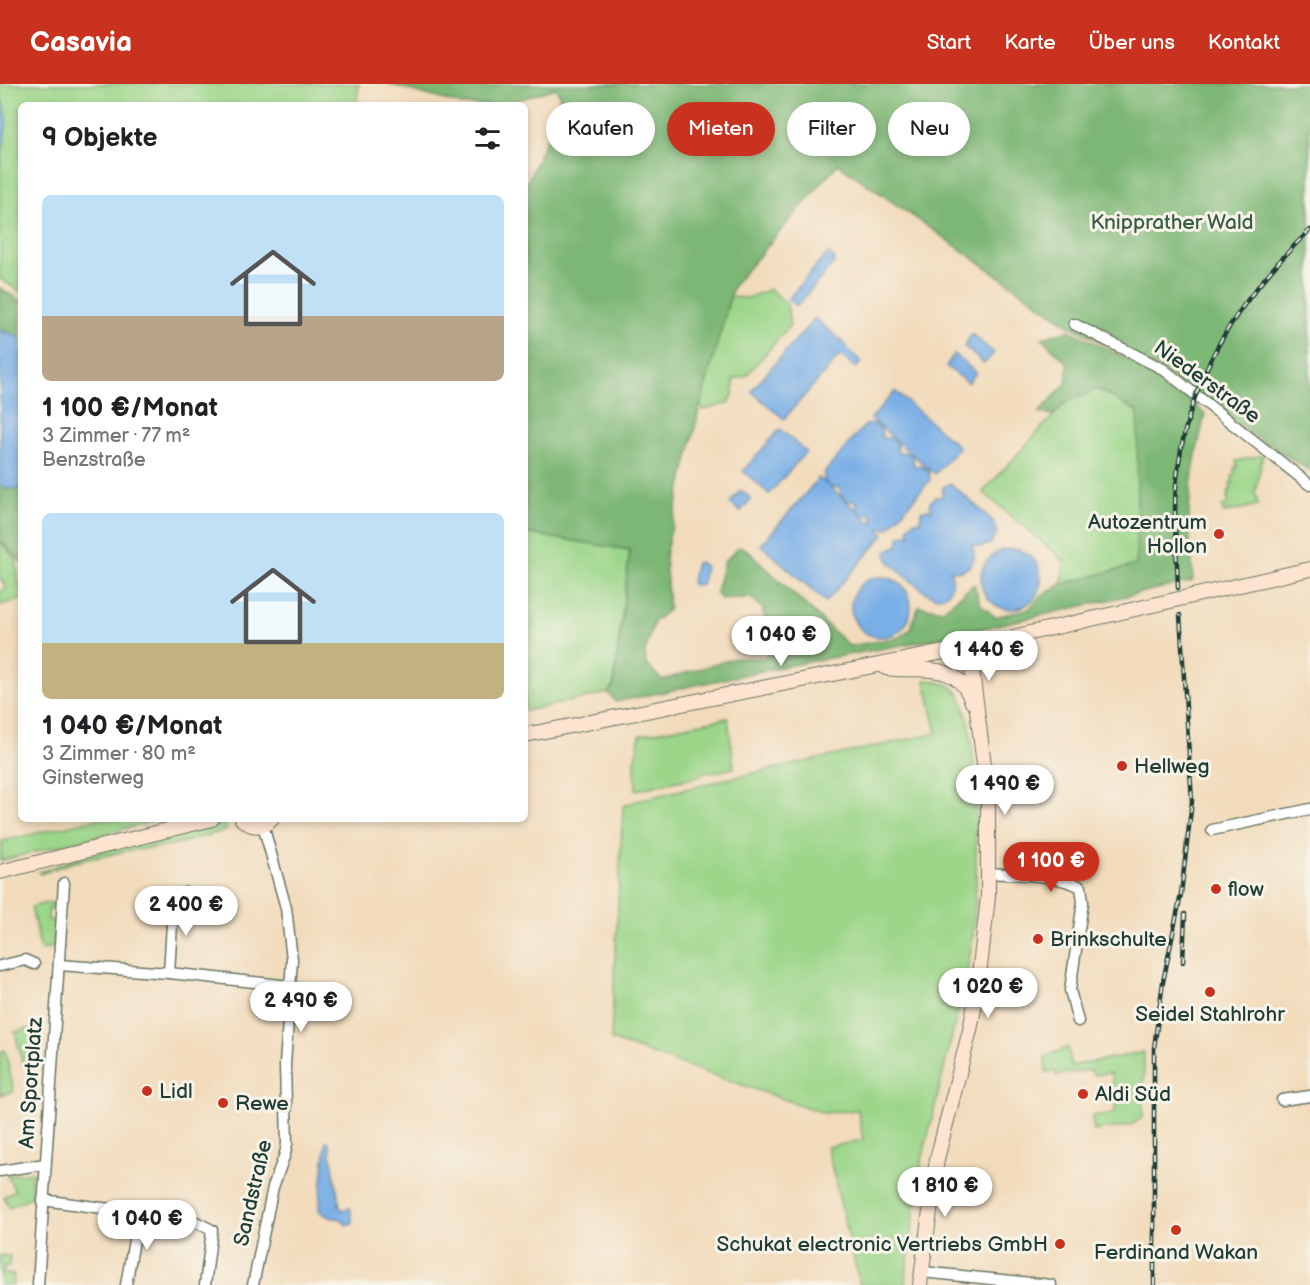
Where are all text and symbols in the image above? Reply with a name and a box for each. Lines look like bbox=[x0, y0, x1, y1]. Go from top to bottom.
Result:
text: Casavia bbox=[30, 26, 132, 59]
text: Start bbox=[927, 30, 971, 55]
text: Karte bbox=[1004, 30, 1056, 55]
text: Über uns bbox=[1089, 30, 1175, 55]
text: Kontakt bbox=[1208, 30, 1280, 55]
chip: Kaufen bbox=[546, 102, 655, 156]
chip: Mieten bbox=[667, 102, 775, 156]
chip: Filter bbox=[787, 102, 876, 156]
chip: Neu bbox=[888, 102, 970, 156]
icon: filters bbox=[471, 122, 504, 155]
text: 9 Objekte bbox=[42, 123, 158, 154]
park label: Knipprather Wald bbox=[1090, 210, 1254, 235]
icon: home bbox=[219, 234, 327, 342]
street label: Niederstraße bbox=[1149, 335, 1265, 429]
text: 1 100 €/Monat bbox=[42, 393, 218, 424]
text: 3 Zimmer · 77 m² bbox=[42, 424, 190, 448]
text: Benzstraße bbox=[42, 448, 146, 472]
place label: Autozentrum Hollon bbox=[1088, 510, 1207, 559]
marker: Autozentrum Hollon bbox=[1212, 527, 1226, 541]
icon: home bbox=[219, 552, 327, 660]
pin: 1 040 € bbox=[726, 616, 836, 667]
text: 1 040 € bbox=[746, 623, 817, 647]
pin: 1 440 € bbox=[934, 631, 1044, 682]
text: 1 440 € bbox=[954, 638, 1024, 662]
text: 1 040 €/Monat bbox=[42, 711, 222, 742]
text: 3 Zimmer · 80 m² bbox=[42, 742, 196, 766]
place label: Hellweg bbox=[1134, 754, 1210, 779]
marker: Hellweg bbox=[1115, 759, 1129, 773]
pin: 1 490 € bbox=[950, 765, 1060, 816]
text: Ginsterweg bbox=[42, 766, 144, 790]
text: 1 490 € bbox=[970, 772, 1040, 796]
pin: 1 100 € bbox=[996, 842, 1106, 893]
text: 1 100 € bbox=[1017, 849, 1085, 873]
place label: flow bbox=[1228, 877, 1264, 902]
marker: flow bbox=[1209, 882, 1223, 896]
pin: 2 400 € bbox=[131, 886, 241, 937]
text: 2 400 € bbox=[149, 893, 223, 917]
place label: Brinkschulte bbox=[1050, 927, 1167, 952]
marker: Brinkschulte bbox=[1031, 932, 1045, 946]
pin: 1 020 € bbox=[933, 968, 1043, 1019]
text: 1 020 € bbox=[953, 975, 1023, 999]
pin: 2 490 € bbox=[246, 982, 356, 1033]
marker: Seidel Stahlrohr bbox=[1203, 985, 1217, 999]
text: 2 490 € bbox=[264, 989, 338, 1013]
place label: Seidel Stahlrohr bbox=[1135, 1002, 1285, 1027]
street label: Am Sportplatz bbox=[14, 1016, 48, 1150]
place label: Lidl bbox=[159, 1079, 193, 1104]
place label: Aldi Süd bbox=[1095, 1082, 1171, 1107]
marker: Lidl bbox=[140, 1084, 154, 1098]
marker: Aldi Süd bbox=[1076, 1087, 1090, 1101]
place label: Rewe bbox=[235, 1091, 289, 1116]
marker: Rewe bbox=[216, 1096, 230, 1110]
street label: Sandstraße bbox=[229, 1137, 277, 1249]
pin: 1 810 € bbox=[890, 1167, 1000, 1218]
text: 1 810 € bbox=[911, 1174, 979, 1198]
pin: 1 040 € bbox=[92, 1200, 202, 1251]
text: 1 040 € bbox=[112, 1207, 183, 1231]
marker: Ferdinand Wakan bbox=[1169, 1223, 1183, 1237]
place label: Schukat electronic Vertriebs GmbH bbox=[716, 1232, 1048, 1257]
marker: Schukat electronic Vertriebs GmbH bbox=[1053, 1237, 1067, 1251]
place label: Ferdinand Wakan bbox=[1094, 1240, 1258, 1265]

